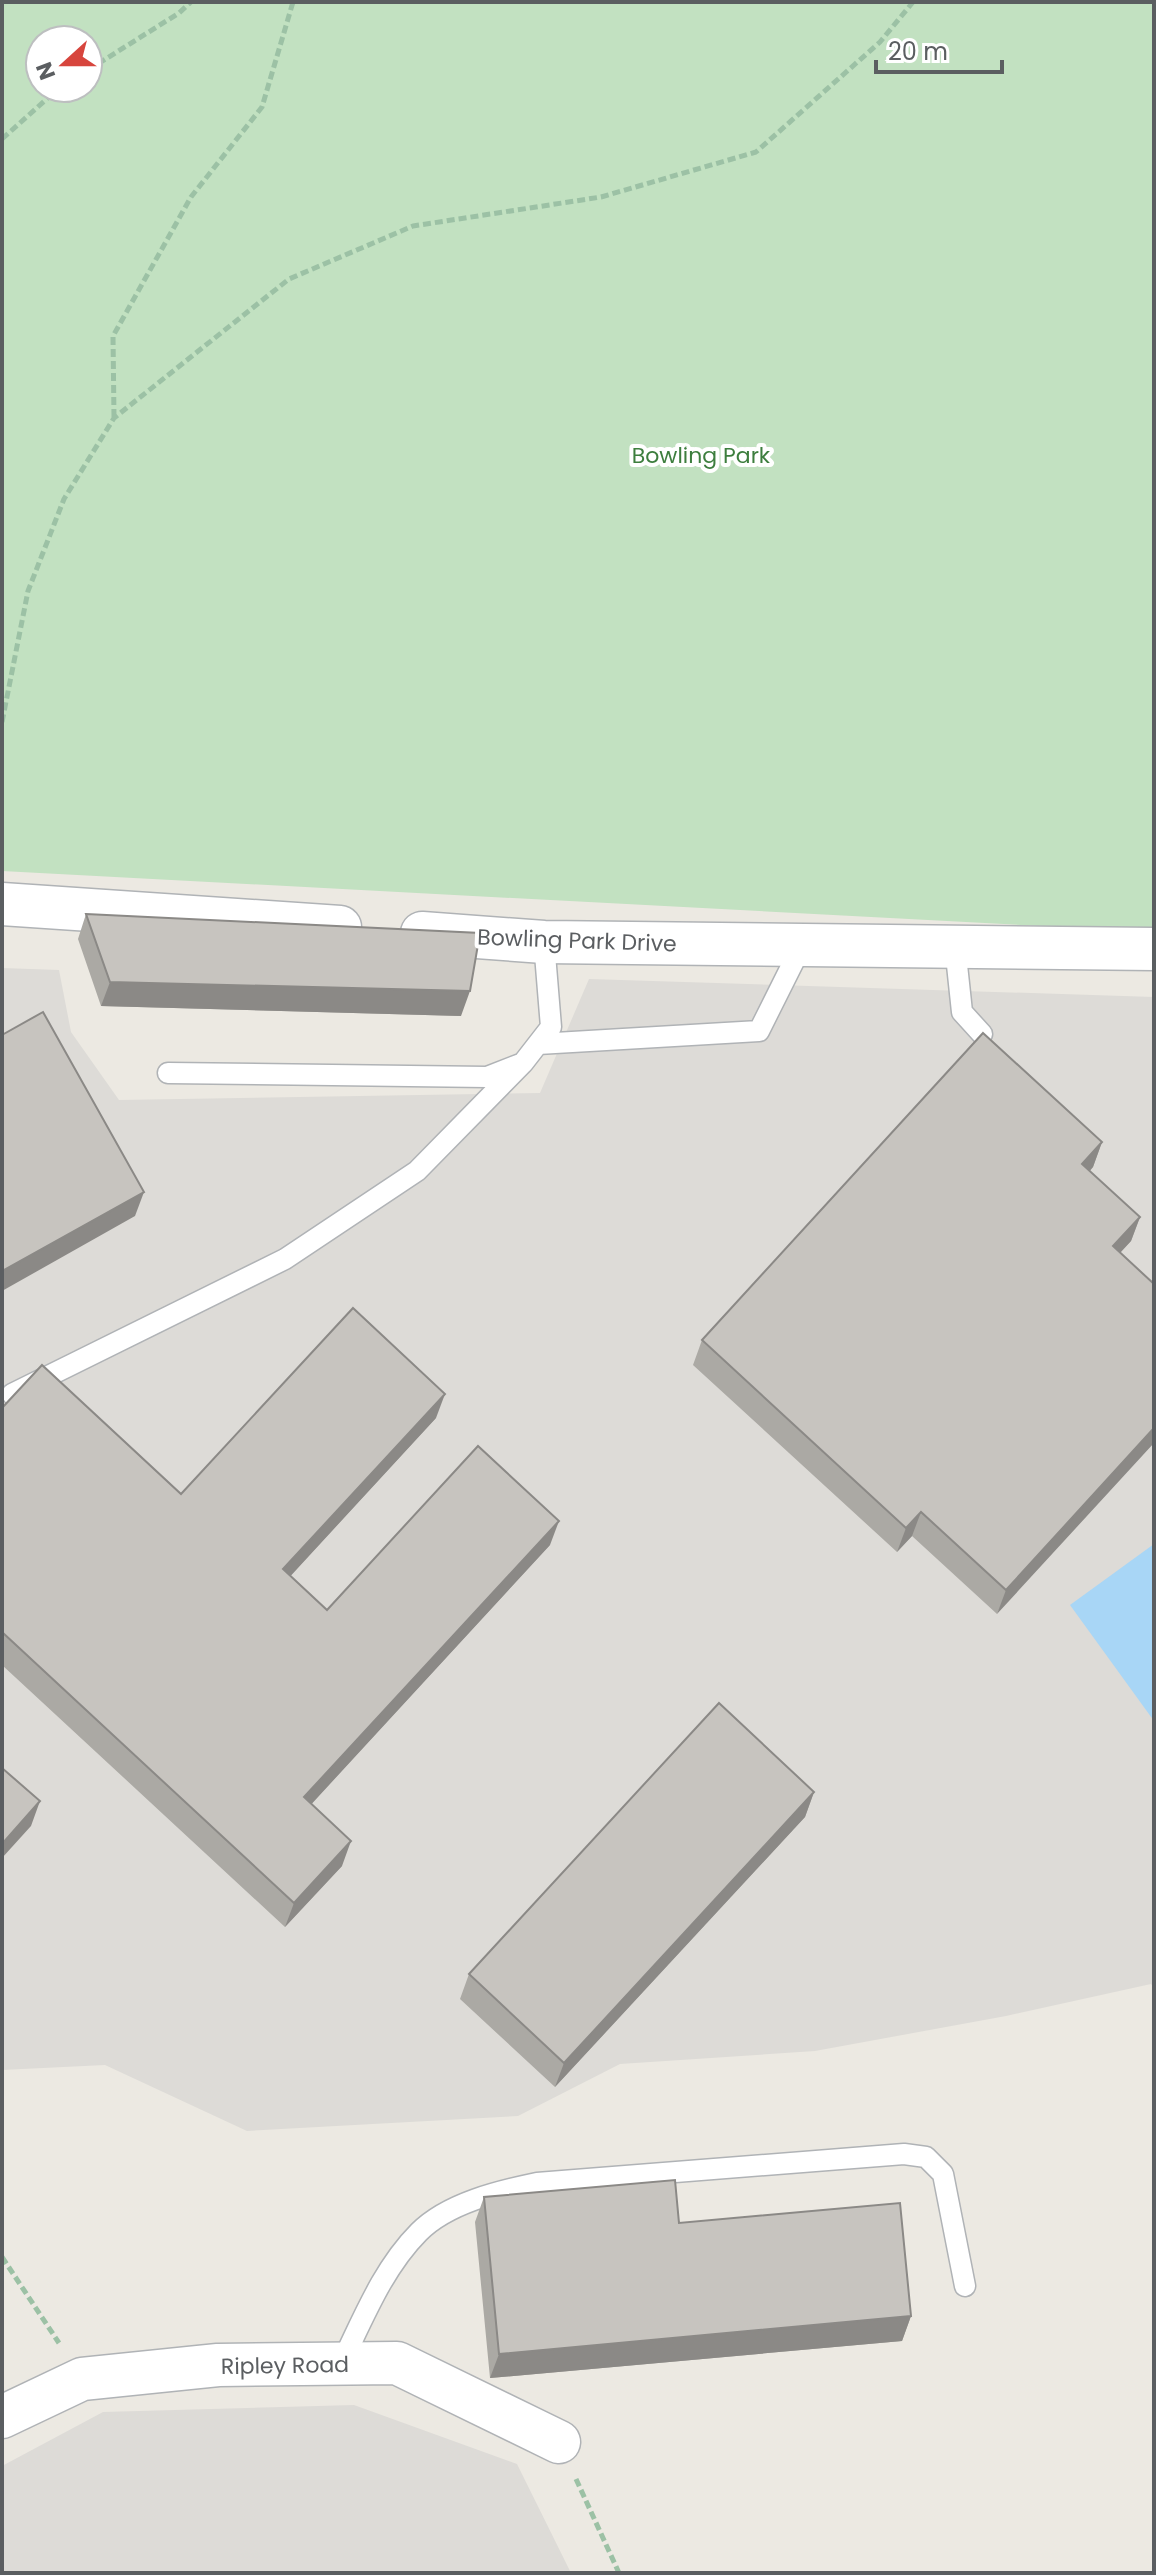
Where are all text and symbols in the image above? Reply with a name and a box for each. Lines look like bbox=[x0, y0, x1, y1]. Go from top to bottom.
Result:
north arrow bbox=[24, 24, 104, 104]
scale bar bbox=[876, 24, 1002, 74]
text: 20 m bbox=[888, 35, 948, 68]
text: N bbox=[28, 58, 63, 84]
park label: Bowling Park bbox=[632, 440, 771, 471]
street label: Bowling Park Drive bbox=[477, 922, 677, 959]
street label: Ripley Road bbox=[221, 2349, 349, 2382]

